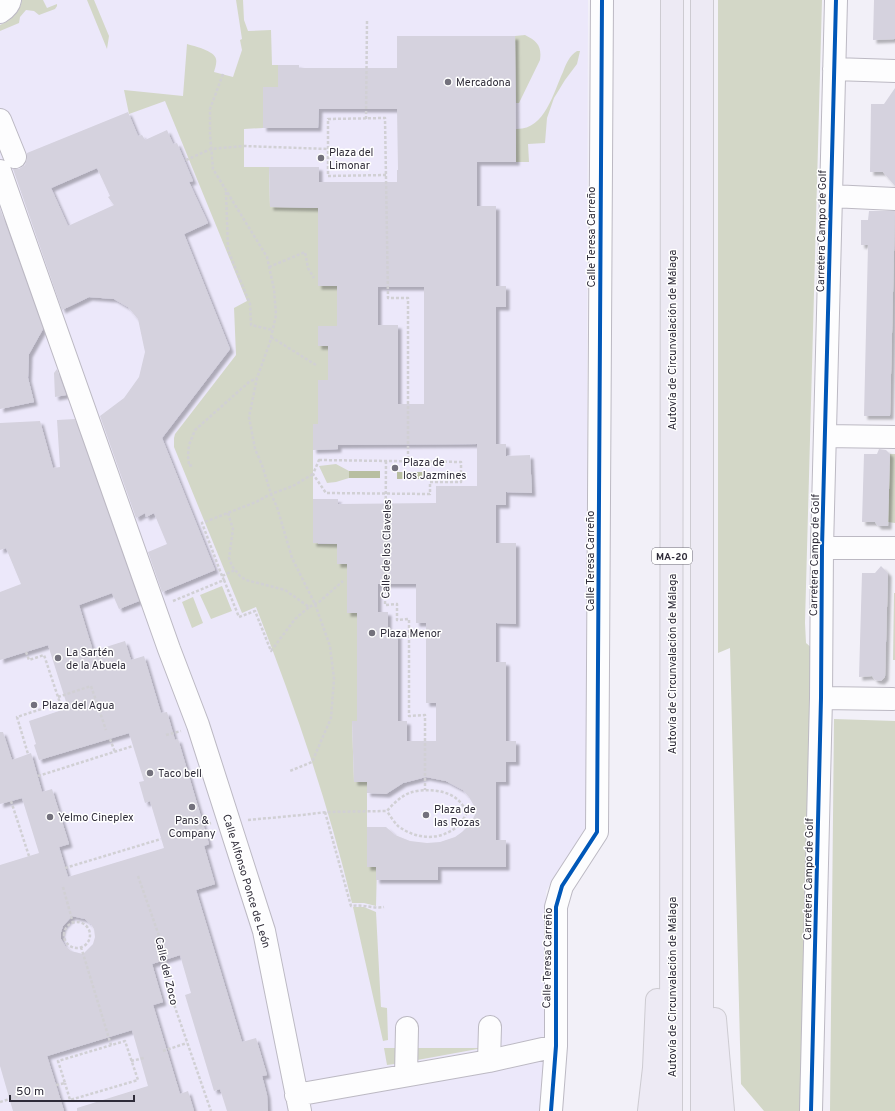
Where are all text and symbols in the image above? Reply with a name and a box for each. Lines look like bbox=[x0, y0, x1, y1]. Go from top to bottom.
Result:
place label: Mercadona bbox=[456, 76, 511, 90]
marker: Mercadona bbox=[443, 77, 453, 87]
place label: Plaza del Limonar bbox=[329, 146, 374, 173]
marker: Plaza del Limonar bbox=[316, 153, 326, 163]
street label: Carretera Campo de Golf bbox=[814, 169, 830, 292]
street label: Calle Teresa Carreño bbox=[585, 186, 599, 288]
street label: Autovía de Circunvalación de Málaga bbox=[666, 250, 680, 430]
place label: Plaza de los Jazmines bbox=[403, 456, 466, 483]
marker: Plaza de los Jazmines bbox=[390, 463, 400, 473]
street label: Carretera Campo de Golf bbox=[807, 493, 823, 616]
street label: Calle de los Claveles bbox=[379, 499, 395, 599]
street label: Calle Teresa Carreño bbox=[584, 510, 598, 612]
road number: MA-20 bbox=[652, 548, 692, 564]
street label: Autovía de Circunvalación de Málaga bbox=[666, 574, 680, 754]
place label: Plaza Menor bbox=[380, 627, 442, 641]
marker: Plaza Menor bbox=[367, 628, 377, 638]
place label: La Sartén de la Abuela bbox=[66, 646, 126, 673]
marker: La Sartén de la Abuela bbox=[53, 653, 63, 663]
place label: Plaza del Agua bbox=[42, 699, 114, 713]
marker: Plaza del Agua bbox=[29, 700, 39, 710]
place label: Taco bell bbox=[158, 767, 202, 781]
marker: Taco bell bbox=[145, 768, 155, 778]
marker: Pans & Company bbox=[187, 802, 197, 812]
place label: Plaza de las Rozas bbox=[434, 803, 480, 830]
marker: Plaza de las Rozas bbox=[421, 810, 431, 820]
place label: Yelmo Cineplex bbox=[58, 811, 134, 825]
marker: Yelmo Cineplex bbox=[45, 812, 55, 822]
street label: Calle Alfonso Ponce de León bbox=[219, 813, 273, 950]
place label: Pans & Company bbox=[168, 814, 216, 841]
street label: Carretera Campo de Golf bbox=[801, 817, 817, 940]
street label: Autovía de Circunvalación de Málaga bbox=[666, 897, 680, 1077]
street label: Calle Teresa Carreño bbox=[540, 907, 556, 1009]
street label: Calle del Zoco bbox=[151, 936, 181, 1007]
scale bar bbox=[10, 1077, 134, 1103]
text: 50 m bbox=[16, 1084, 44, 1100]

